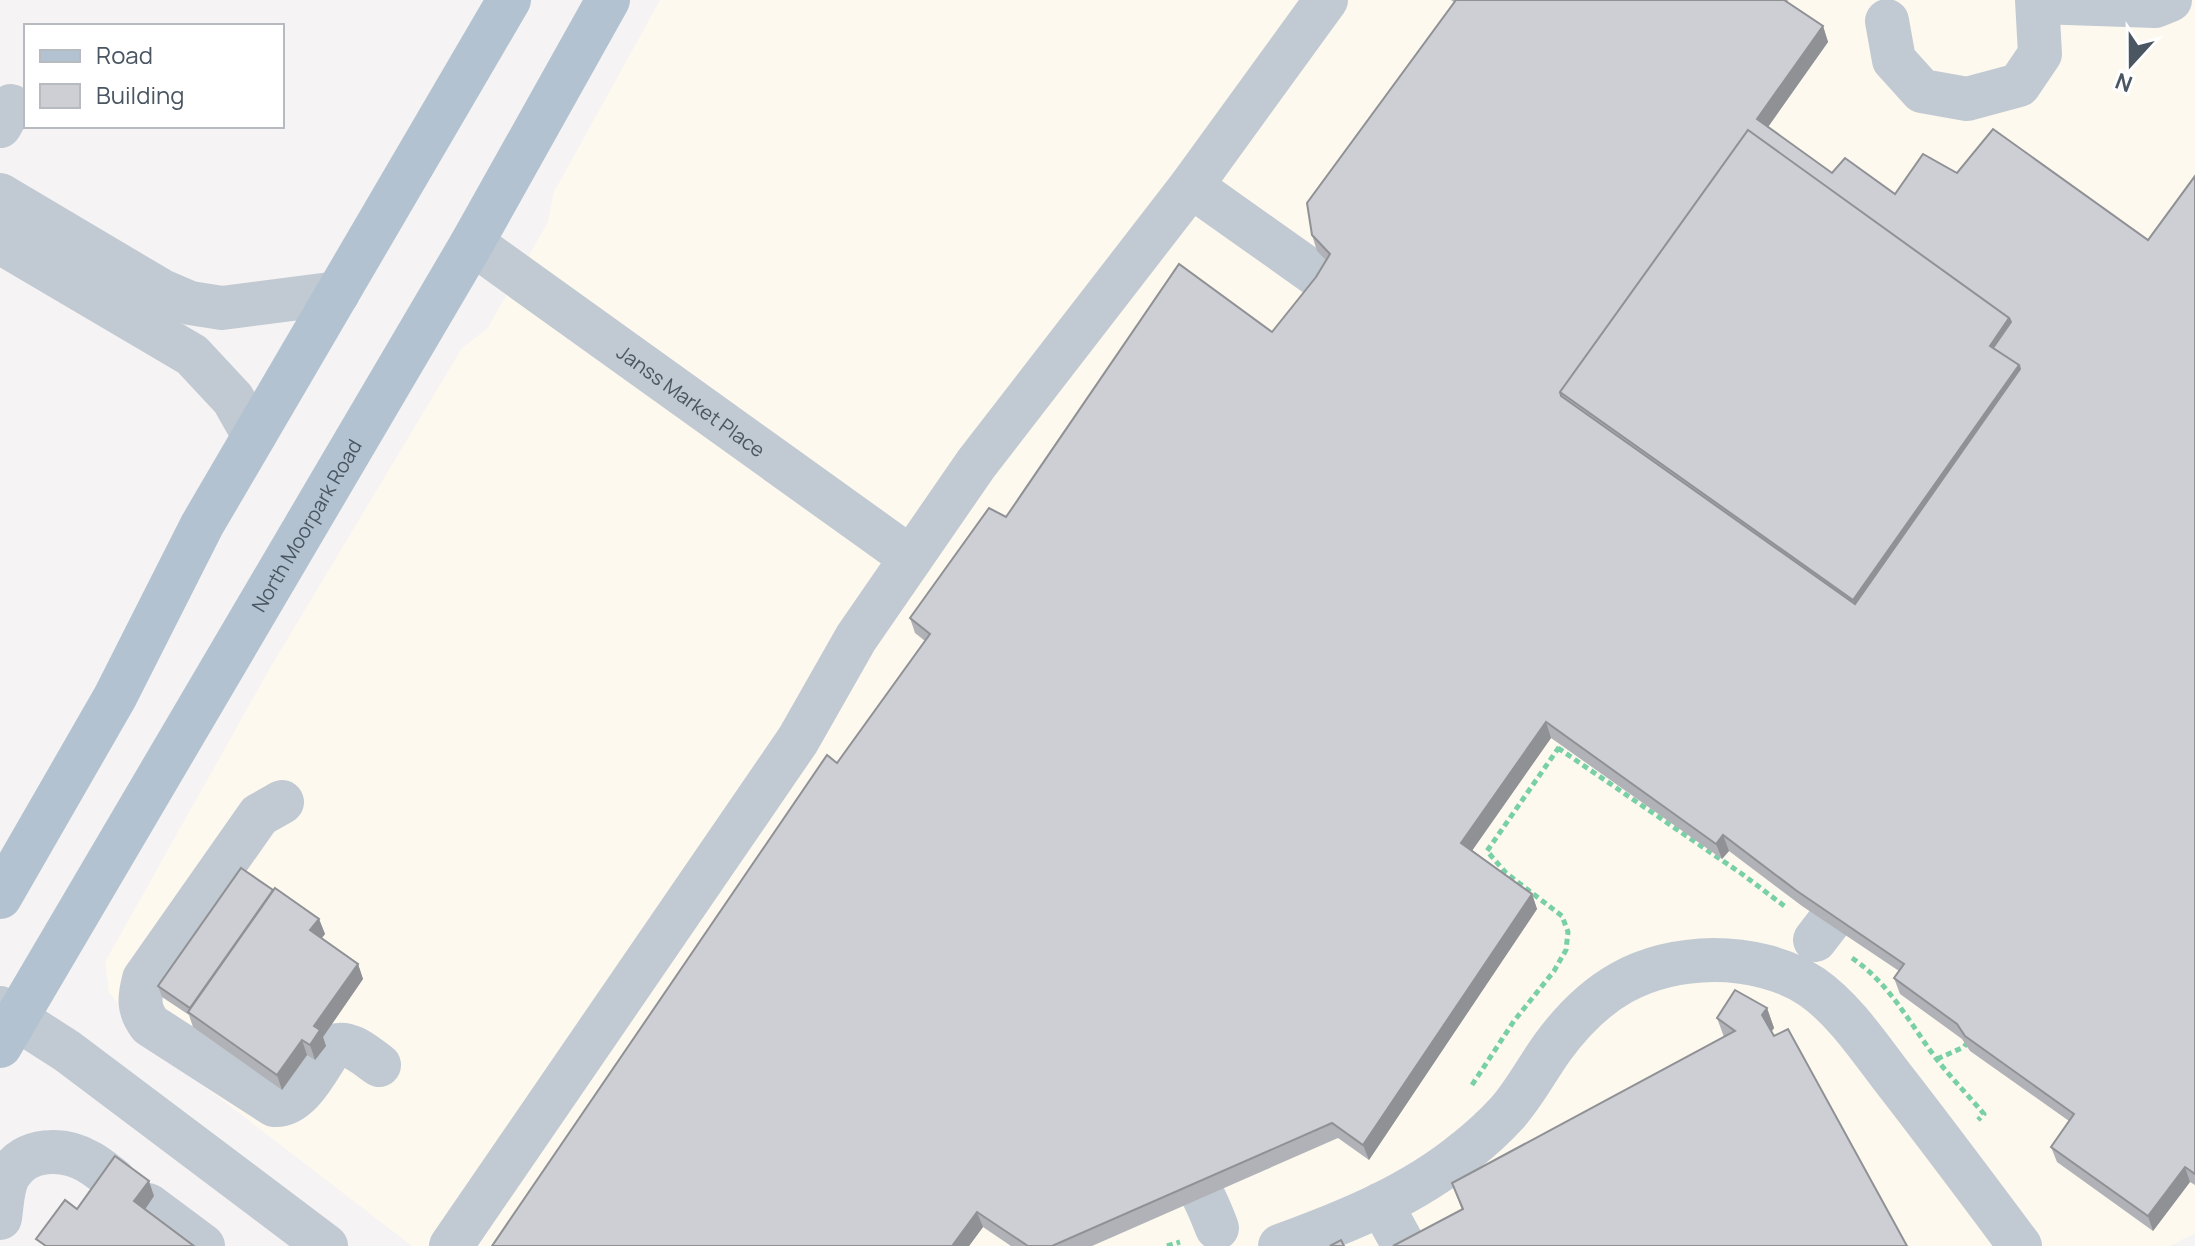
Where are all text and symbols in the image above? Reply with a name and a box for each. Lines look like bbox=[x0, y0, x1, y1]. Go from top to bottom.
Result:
legend bbox=[24, 24, 284, 128]
north arrow bbox=[2091, 24, 2171, 104]
text: Road bbox=[96, 38, 153, 71]
text: N bbox=[2111, 66, 2137, 100]
text: Building bbox=[96, 78, 184, 111]
street label: Janss Market Place bbox=[612, 338, 771, 463]
street label: North Moorpark Road bbox=[245, 434, 367, 617]

